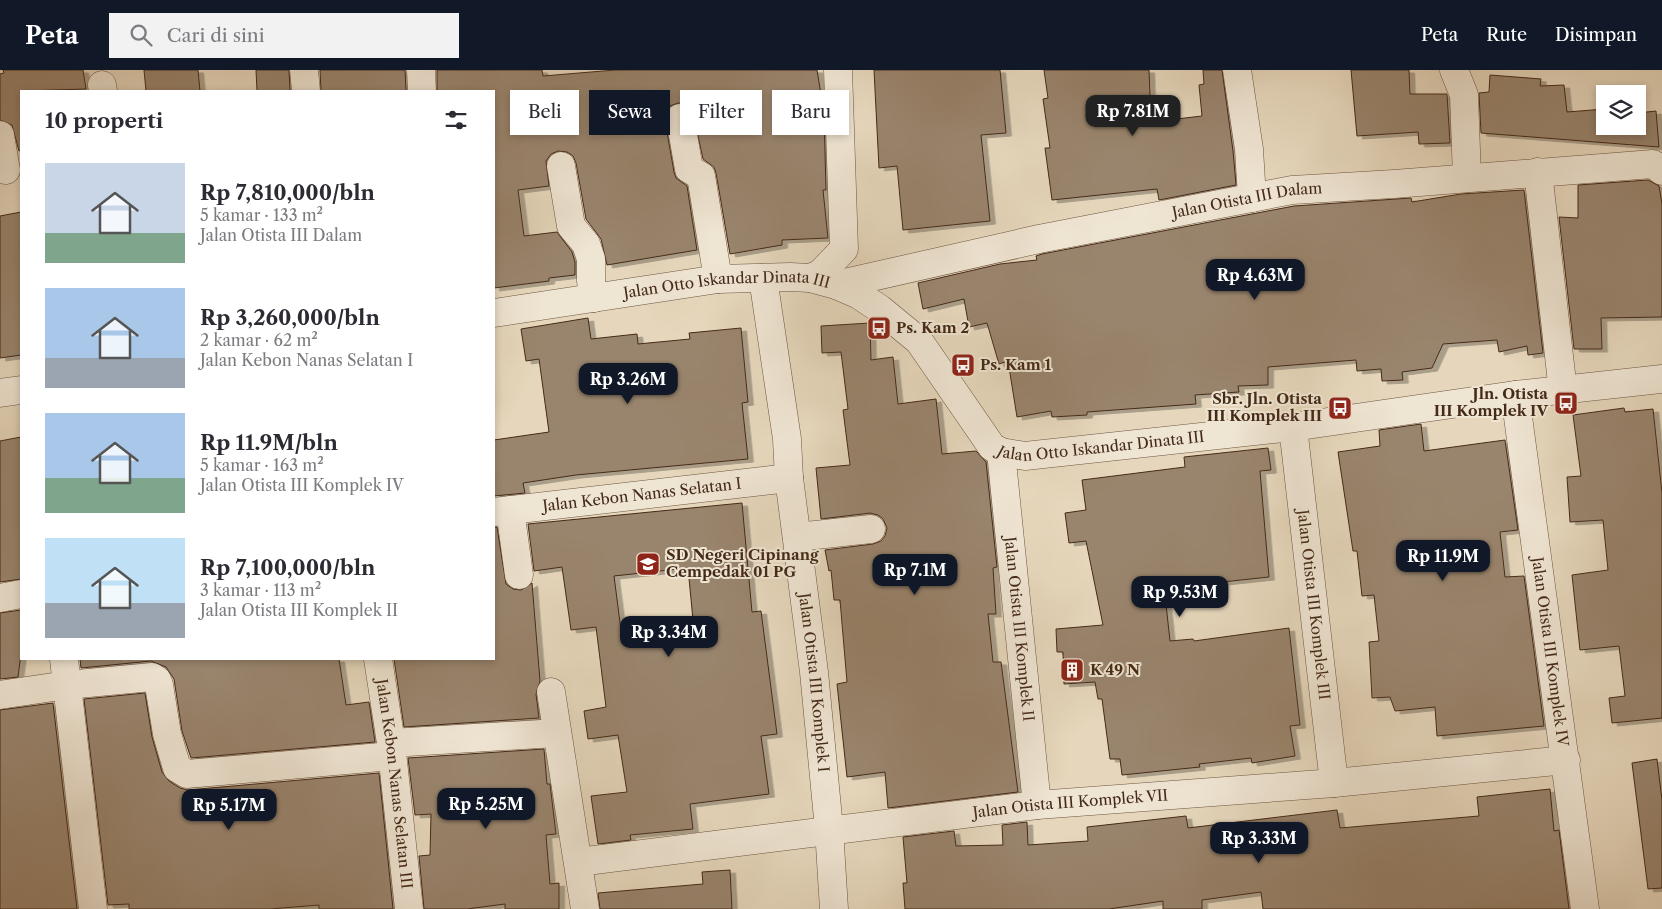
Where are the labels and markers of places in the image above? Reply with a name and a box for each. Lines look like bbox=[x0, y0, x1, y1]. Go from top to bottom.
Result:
pin: Rp 7.81M bbox=[1081, 94, 1185, 137]
pin: Rp 4.63M bbox=[1203, 258, 1307, 301]
bus stop icon: Ps. Kam 2 bbox=[866, 315, 892, 341]
place label: Ps. Kam 2 bbox=[896, 318, 969, 337]
bus stop icon: Ps. Kam 1 bbox=[950, 352, 976, 378]
place label: Ps. Kam 1 bbox=[980, 355, 1051, 374]
pin: Rp 3.26M bbox=[576, 362, 680, 405]
place label: Jln. Otista III Komplek IV bbox=[1434, 384, 1548, 420]
place label: Sbr. Jln. Otista III Komplek III bbox=[1207, 389, 1322, 425]
bus stop icon: Jln. Otista III Komplek IV bbox=[1553, 390, 1579, 416]
bus stop icon: Sbr. Jln. Otista III Komplek III bbox=[1327, 395, 1353, 421]
pin: Rp 11.9M bbox=[1391, 540, 1495, 582]
place label: SD Negeri Cipinang Cempedak 01 PG bbox=[666, 545, 819, 581]
school or university icon: SD Negeri Cipinang Cempedak 01 PG bbox=[635, 551, 661, 577]
pin: Rp 7.1M bbox=[869, 554, 961, 596]
pin: Rp 9.53M bbox=[1128, 576, 1232, 618]
pin: Rp 3.34M bbox=[617, 616, 721, 658]
building icon: K 49 N bbox=[1059, 657, 1085, 683]
place label: K 49 N bbox=[1090, 660, 1140, 679]
pin: Rp 5.17M bbox=[177, 788, 281, 831]
pin: Rp 5.25M bbox=[434, 788, 538, 830]
pin: Rp 3.33M bbox=[1207, 822, 1311, 864]

